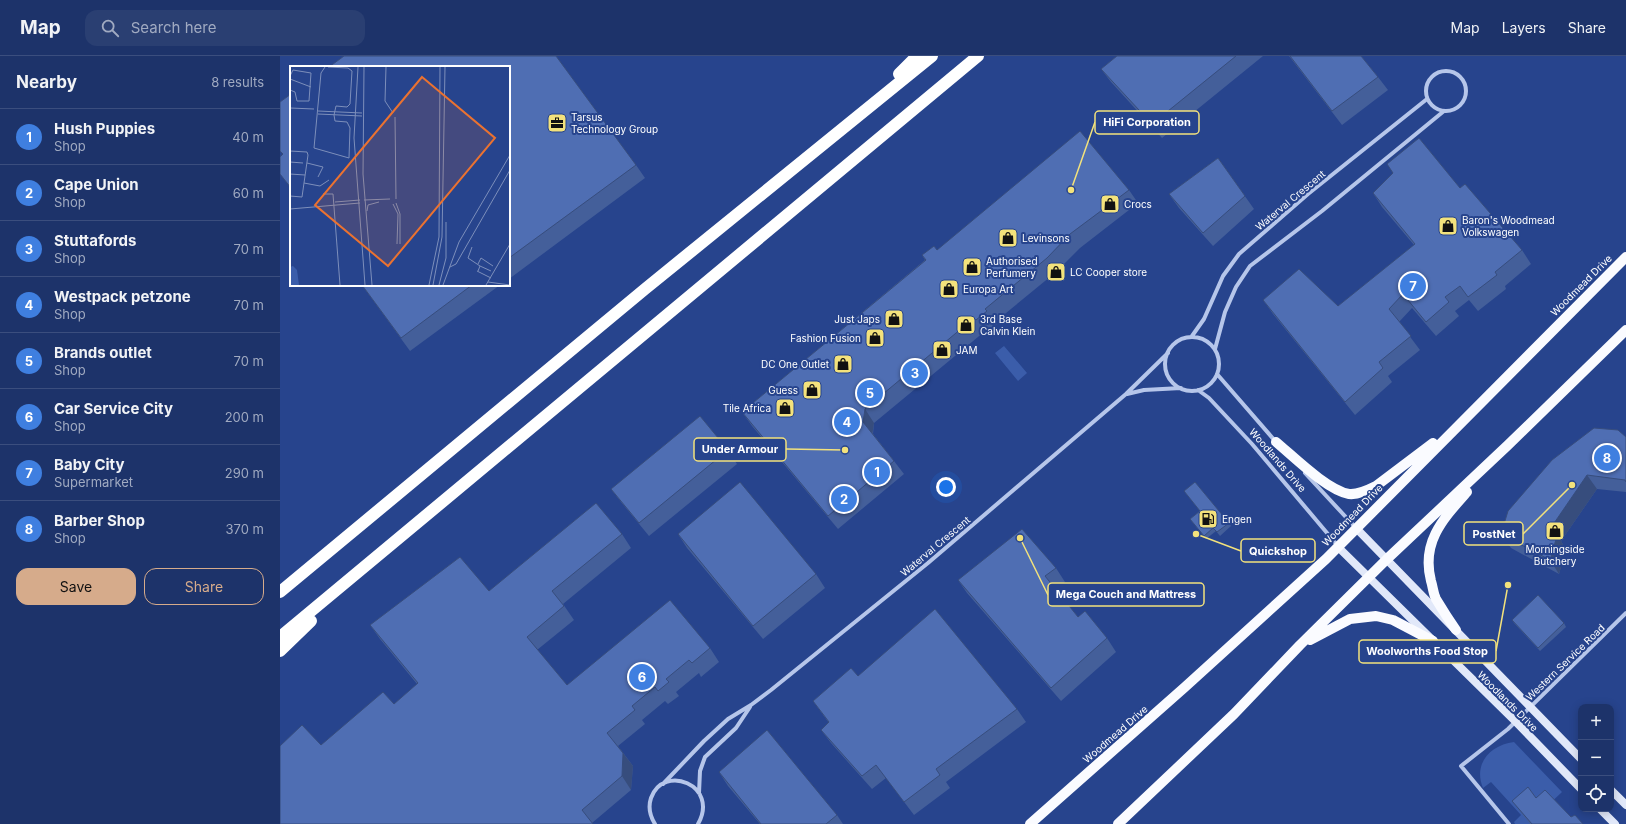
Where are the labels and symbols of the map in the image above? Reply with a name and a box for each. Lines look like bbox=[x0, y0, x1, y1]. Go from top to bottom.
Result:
inset map bbox=[290, 66, 510, 286]
place label: Tarsus Technology Group bbox=[571, 111, 658, 135]
callout: HiFi Corporation bbox=[1095, 111, 1199, 134]
office icon: Tarsus Technology Group bbox=[546, 112, 568, 134]
text: HiFi Corporation bbox=[1103, 115, 1191, 129]
street label: Waterval Crescent bbox=[1253, 167, 1328, 233]
shop icon: Crocs bbox=[1099, 193, 1121, 215]
place label: Crocs bbox=[1124, 198, 1152, 210]
place label: Baron's Woodmead Volkswagen bbox=[1462, 214, 1555, 238]
shop icon: Baron's Woodmead Volkswagen bbox=[1437, 215, 1459, 237]
shop icon: Levinsons bbox=[997, 227, 1019, 249]
place label: Levinsons bbox=[1022, 232, 1070, 244]
street label: Woodmead Drive bbox=[1548, 252, 1614, 318]
place label: Authorised Perfumery bbox=[986, 255, 1038, 279]
shop icon: Authorised Perfumery bbox=[961, 256, 983, 278]
shop icon: LC Cooper store bbox=[1045, 261, 1067, 283]
place label: LC Cooper store bbox=[1070, 266, 1147, 278]
pin: 7 bbox=[1400, 271, 1426, 301]
shop icon: Europa Art bbox=[938, 278, 960, 300]
place label: Europa Art bbox=[963, 283, 1014, 295]
shop icon: Just Japs bbox=[883, 308, 905, 330]
place label: Just Japs bbox=[834, 313, 880, 325]
place label: 3rd Base Calvin Klein bbox=[980, 313, 1036, 337]
shop icon: 3rd Base Calvin Klein bbox=[955, 314, 977, 336]
shop icon: Fashion Fusion bbox=[864, 327, 886, 349]
place label: Fashion Fusion bbox=[790, 332, 861, 344]
shop icon: JAM bbox=[931, 339, 953, 361]
place label: JAM bbox=[956, 344, 977, 356]
shop icon: DC One Outlet bbox=[832, 353, 854, 375]
place label: DC One Outlet bbox=[761, 358, 830, 370]
pin: 3 bbox=[902, 358, 928, 388]
pin: 5 bbox=[857, 378, 883, 408]
shop icon: Guess bbox=[801, 379, 823, 401]
place label: Guess bbox=[768, 384, 798, 396]
shop icon: Tile Africa bbox=[774, 397, 796, 419]
place label: Tile Africa bbox=[723, 402, 771, 414]
pin: 4 bbox=[834, 407, 860, 437]
street label: Woodlands Drive bbox=[1247, 426, 1309, 494]
callout: Under Armour bbox=[694, 438, 786, 461]
text: Under Armour bbox=[702, 442, 779, 456]
pin: 8 bbox=[1594, 443, 1620, 473]
pin: 1 bbox=[864, 457, 890, 487]
your location bbox=[936, 477, 956, 497]
street label: Woodmead Drive bbox=[1319, 481, 1385, 548]
pin: 2 bbox=[831, 484, 857, 514]
fuel station icon: Engen bbox=[1197, 508, 1219, 530]
street label: Waterval Crescent bbox=[898, 513, 973, 579]
place label: Engen bbox=[1222, 513, 1252, 525]
shop icon: Morningside Butchery bbox=[1544, 520, 1566, 542]
callout: PostNet bbox=[1464, 522, 1523, 545]
text: PostNet bbox=[1473, 527, 1515, 541]
callout: Quickshop bbox=[1241, 539, 1315, 562]
place label: Morningside Butchery bbox=[1526, 543, 1585, 567]
text: Quickshop bbox=[1249, 544, 1307, 558]
callout: Mega Couch and Mattress bbox=[1048, 583, 1204, 606]
text: Mega Couch and Mattress bbox=[1056, 587, 1196, 601]
street label: Western Service Road bbox=[1523, 621, 1607, 703]
callout: Woolworths Food Stop bbox=[1359, 640, 1496, 663]
text: Woolworths Food Stop bbox=[1366, 644, 1488, 658]
pin: 6 bbox=[629, 662, 655, 692]
street label: Woodlands Drive bbox=[1475, 668, 1541, 734]
street label: Woodmead Drive bbox=[1080, 703, 1150, 765]

